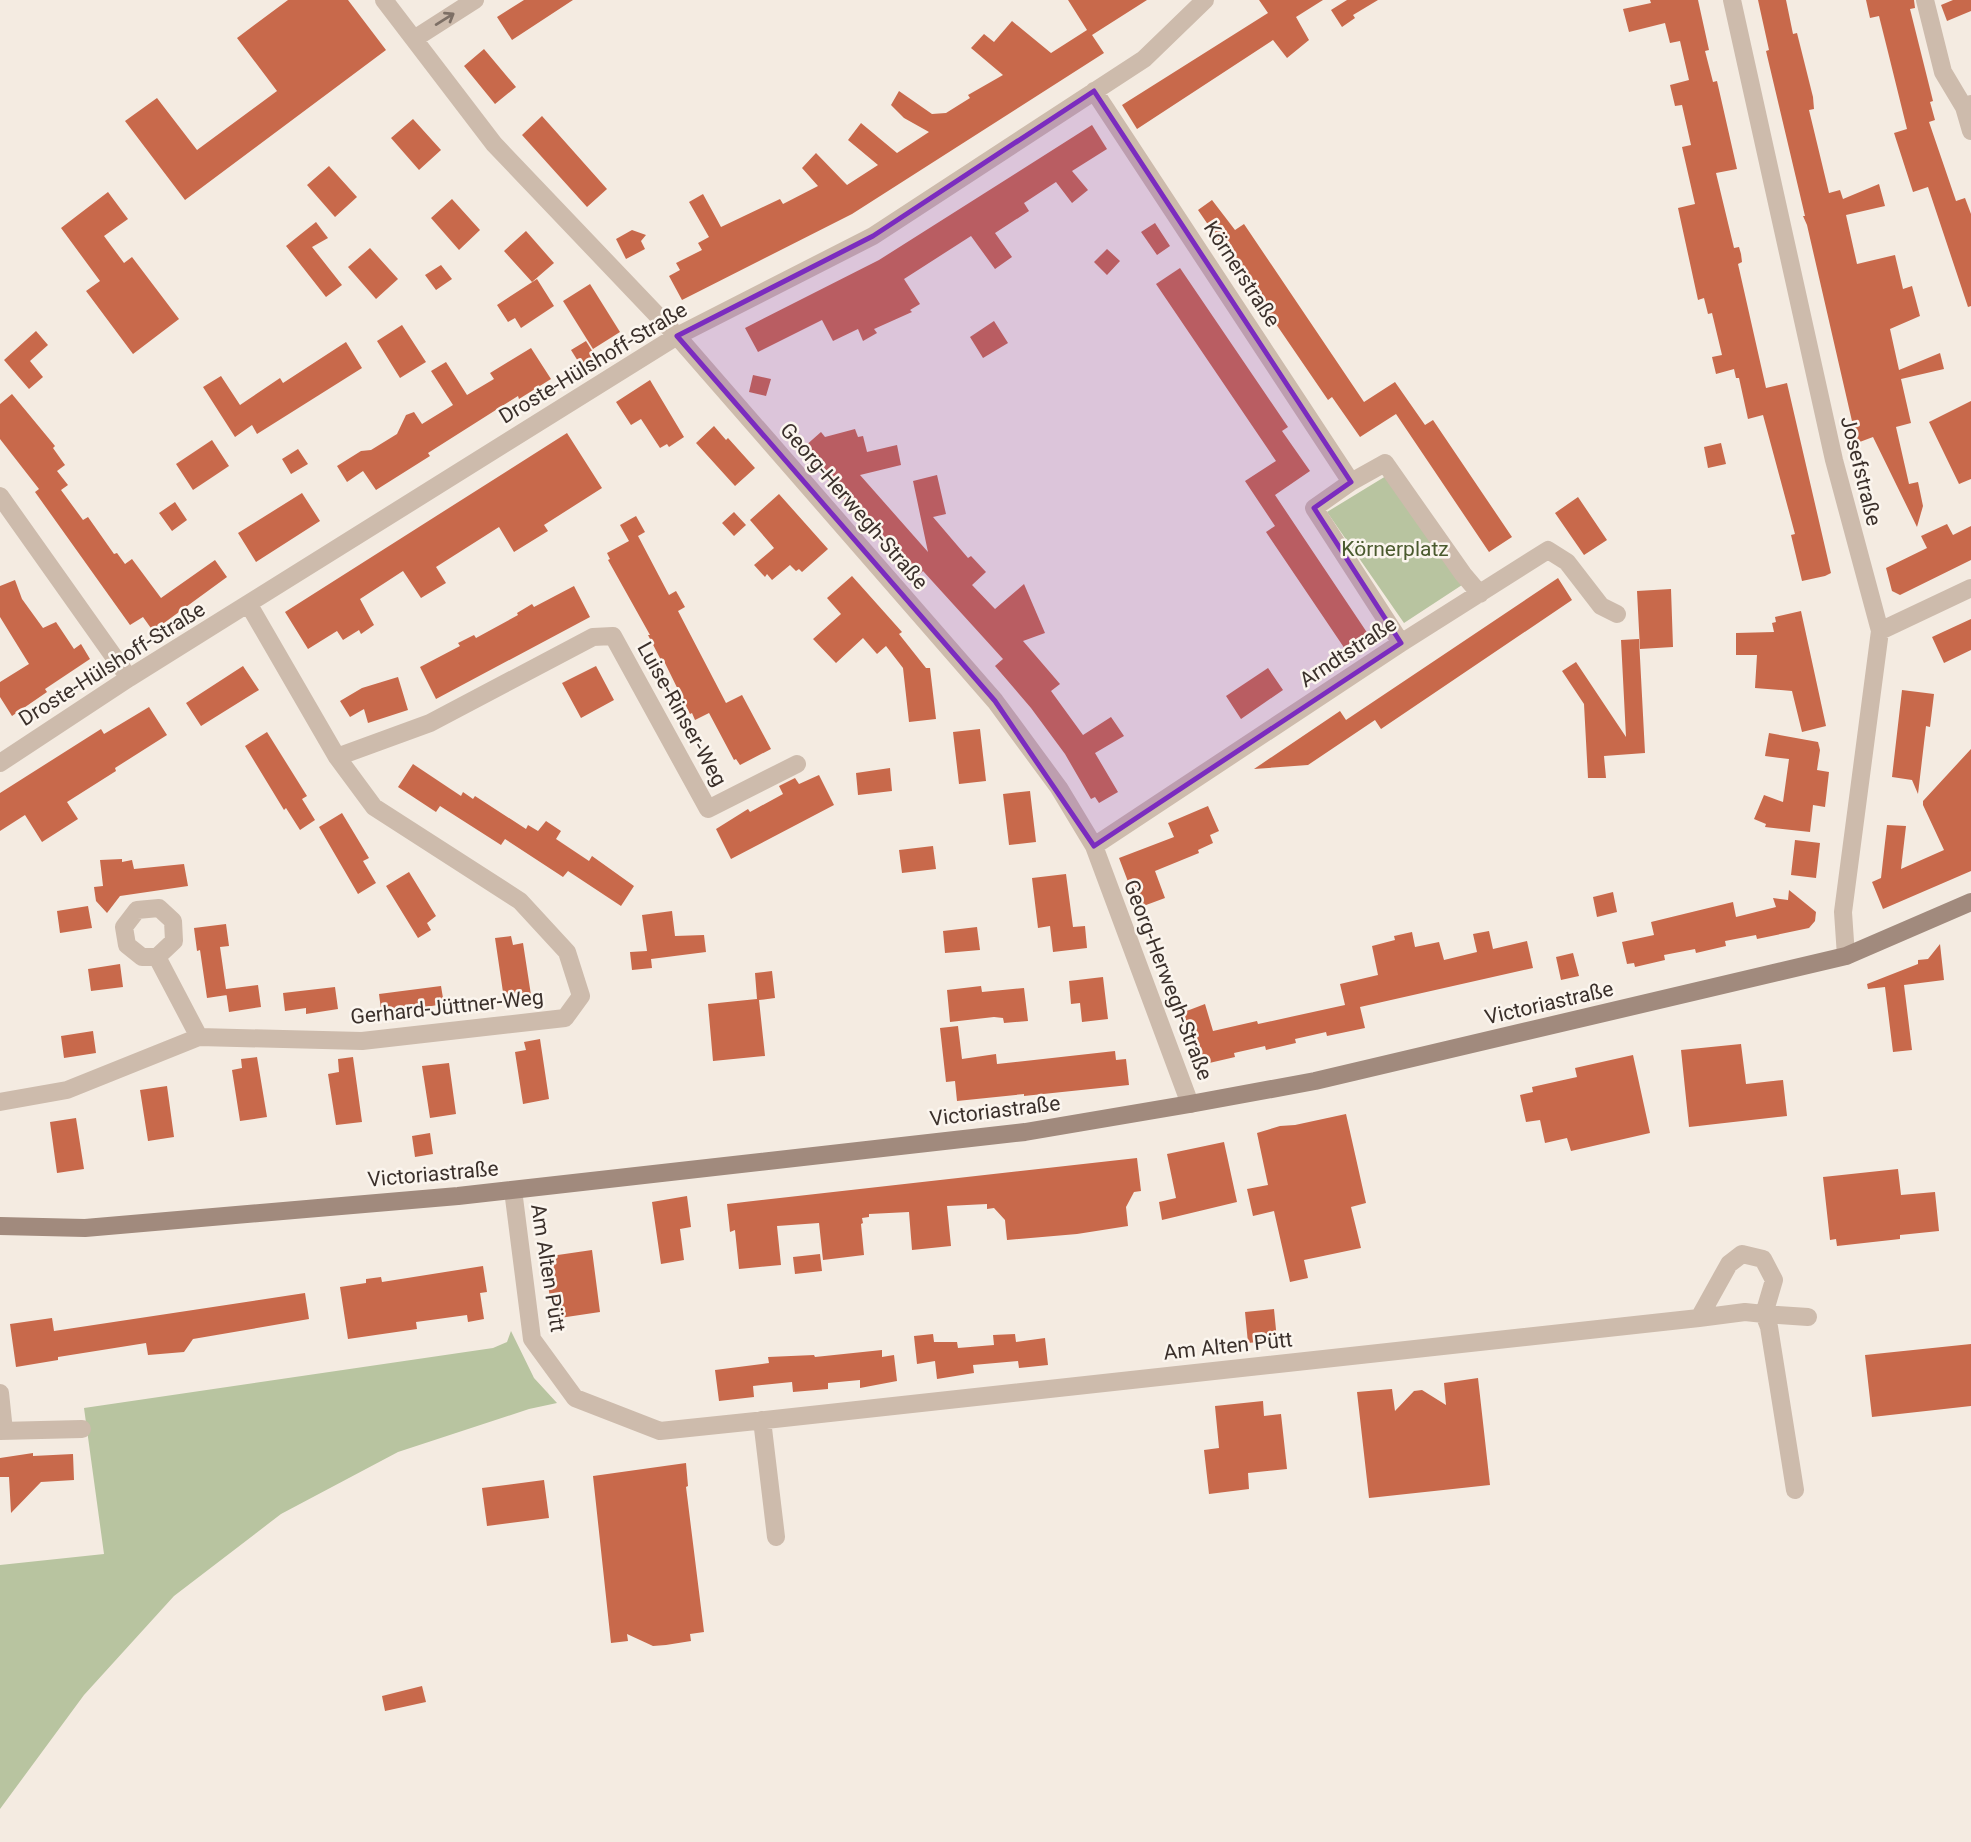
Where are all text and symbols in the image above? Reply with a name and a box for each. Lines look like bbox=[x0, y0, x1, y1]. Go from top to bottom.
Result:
one-way arrow bbox=[434, 12, 454, 26]
street label: Körnerstraße bbox=[1199, 217, 1285, 331]
street label: Droste-Hülshoff-Straße bbox=[495, 297, 691, 429]
street label: Josefstraße bbox=[1836, 414, 1886, 528]
street label: Georg-Herwegh-Straße bbox=[775, 418, 933, 594]
park label: Körnerplatz bbox=[1341, 537, 1449, 561]
street label: Droste-Hülshoff-Straße bbox=[15, 597, 209, 731]
street label: Arndtstraße bbox=[1295, 612, 1401, 692]
street label: Luise-Rinser-Weg bbox=[632, 638, 732, 790]
street label: Georg-Herwegh-Straße bbox=[1119, 876, 1217, 1084]
street label: Victoriastraße bbox=[1482, 977, 1616, 1029]
street label: Gerhard-Jüttner-Weg bbox=[349, 985, 545, 1029]
street label: Victoriastraße bbox=[928, 1091, 1062, 1131]
street label: Victoriastraße bbox=[367, 1156, 499, 1192]
street label: Am Alten Pütt bbox=[526, 1202, 570, 1334]
street label: Am Alten Pütt bbox=[1162, 1327, 1294, 1365]

